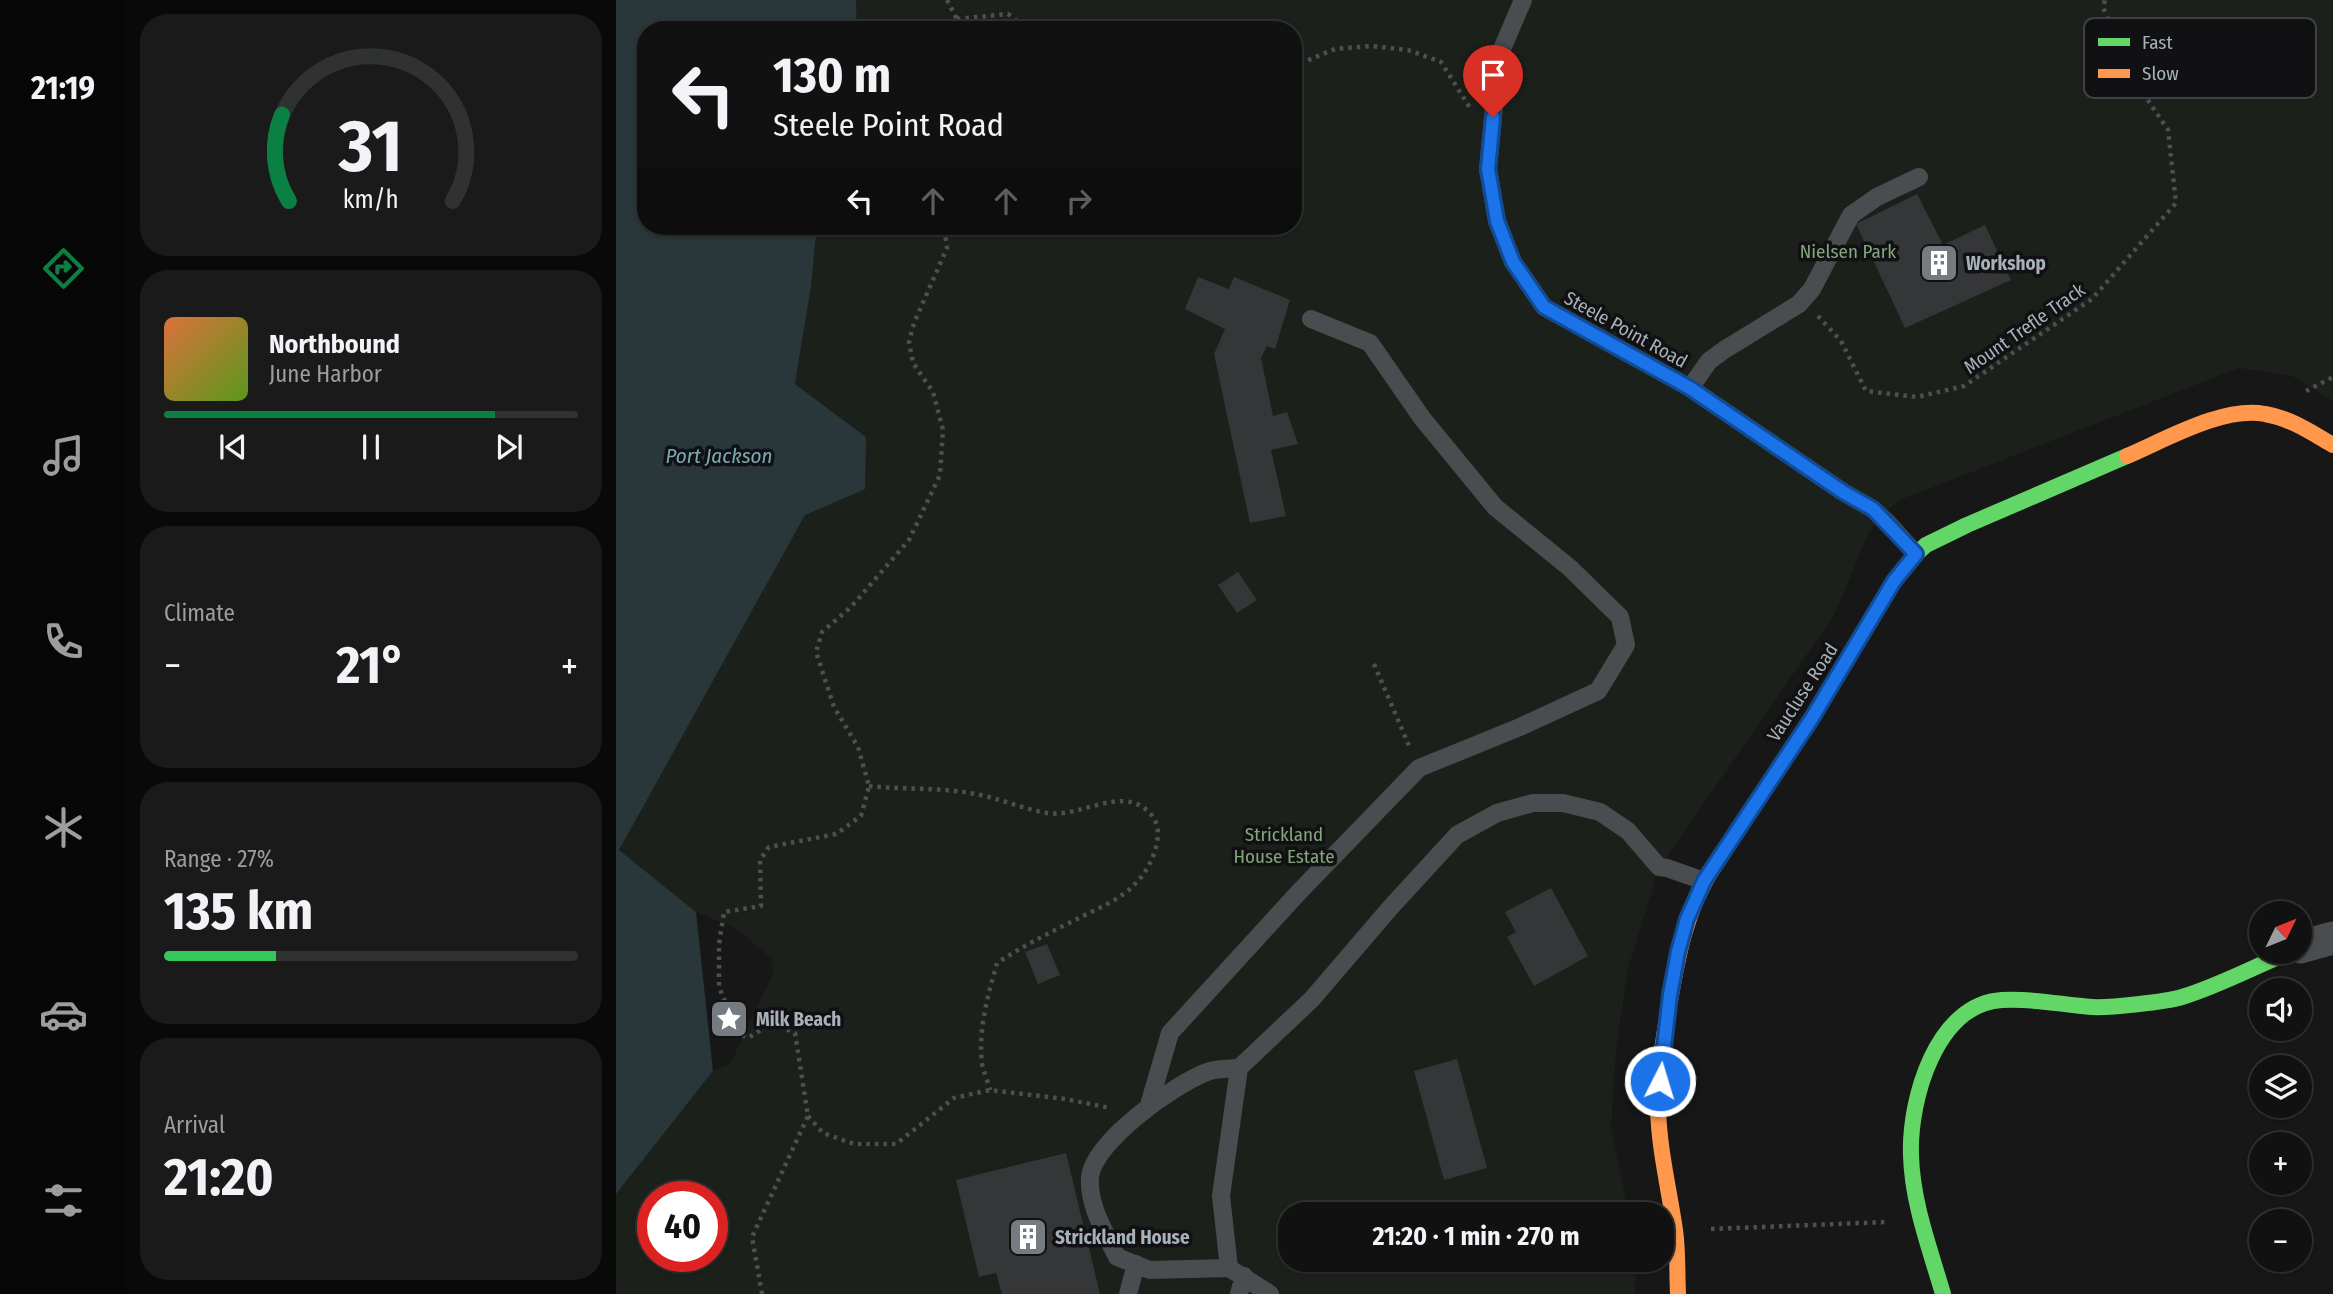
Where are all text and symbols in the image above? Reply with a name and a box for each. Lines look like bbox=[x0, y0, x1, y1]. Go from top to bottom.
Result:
legend bbox=[2084, 18, 2316, 98]
text: Fast bbox=[2142, 31, 2173, 54]
pin bbox=[1463, 45, 1523, 117]
text: 130 m bbox=[773, 46, 891, 105]
icon: left bbox=[658, 49, 749, 140]
icon: arrive bbox=[1474, 56, 1512, 94]
text: Slow bbox=[2142, 62, 2179, 85]
text: 21:19 bbox=[31, 69, 95, 107]
text: 31 bbox=[338, 103, 403, 190]
text: Steele Point Road bbox=[773, 106, 1004, 144]
icon: left bbox=[841, 182, 879, 220]
icon: ahead bbox=[914, 182, 952, 220]
icon: ahead bbox=[987, 182, 1025, 220]
icon: right bbox=[1060, 182, 1098, 220]
text: km/h bbox=[343, 185, 399, 215]
park label: Nielsen Park bbox=[1800, 240, 1896, 263]
building icon: Workshop bbox=[1918, 242, 1960, 284]
icon: directions bbox=[39, 244, 88, 293]
place label: Workshop bbox=[1966, 252, 2046, 275]
street label: Mount Trefle Track bbox=[1959, 278, 2089, 379]
street label: Steele Point Road bbox=[1560, 286, 1691, 373]
text: Northbound bbox=[269, 329, 400, 360]
text: June Harbor bbox=[269, 360, 382, 388]
icon: previous bbox=[214, 428, 252, 466]
icon: pause bbox=[352, 428, 390, 466]
icon: next bbox=[490, 428, 528, 466]
icon: music bbox=[39, 431, 88, 480]
water label: Port Jackson bbox=[666, 443, 773, 469]
text: Climate bbox=[164, 599, 235, 627]
icon: phone bbox=[39, 617, 88, 666]
text: 21° bbox=[336, 634, 406, 697]
street label: Vaucluse Road bbox=[1762, 639, 1843, 746]
text: − bbox=[164, 643, 181, 689]
text: + bbox=[561, 643, 578, 689]
icon: climate bbox=[39, 803, 88, 852]
park label: Strickland House Estate bbox=[1233, 823, 1335, 868]
text: Range · 27% bbox=[164, 845, 274, 873]
text: 135 km bbox=[164, 880, 313, 943]
north arrow bbox=[2249, 901, 2312, 964]
map controls bbox=[2249, 901, 2312, 1272]
button: sound bbox=[2249, 978, 2312, 1041]
icon: car bbox=[39, 990, 88, 1039]
place icon: Milk Beach bbox=[708, 998, 750, 1040]
place label: Milk Beach bbox=[756, 1008, 841, 1031]
position arrow bbox=[1623, 1044, 1697, 1118]
button: layers bbox=[2249, 1055, 2312, 1118]
text: Arrival bbox=[164, 1111, 225, 1139]
button: + bbox=[2249, 1132, 2312, 1195]
text: 21:20 bbox=[164, 1146, 274, 1209]
icon: filters bbox=[39, 1176, 88, 1225]
speed limit sign: 40 bbox=[637, 1181, 728, 1272]
button: − bbox=[2249, 1209, 2312, 1272]
building icon: Strickland House bbox=[1007, 1216, 1049, 1258]
text: 21:20 · 1 min · 270 m bbox=[1372, 1221, 1580, 1252]
place label: Strickland House bbox=[1055, 1226, 1190, 1249]

